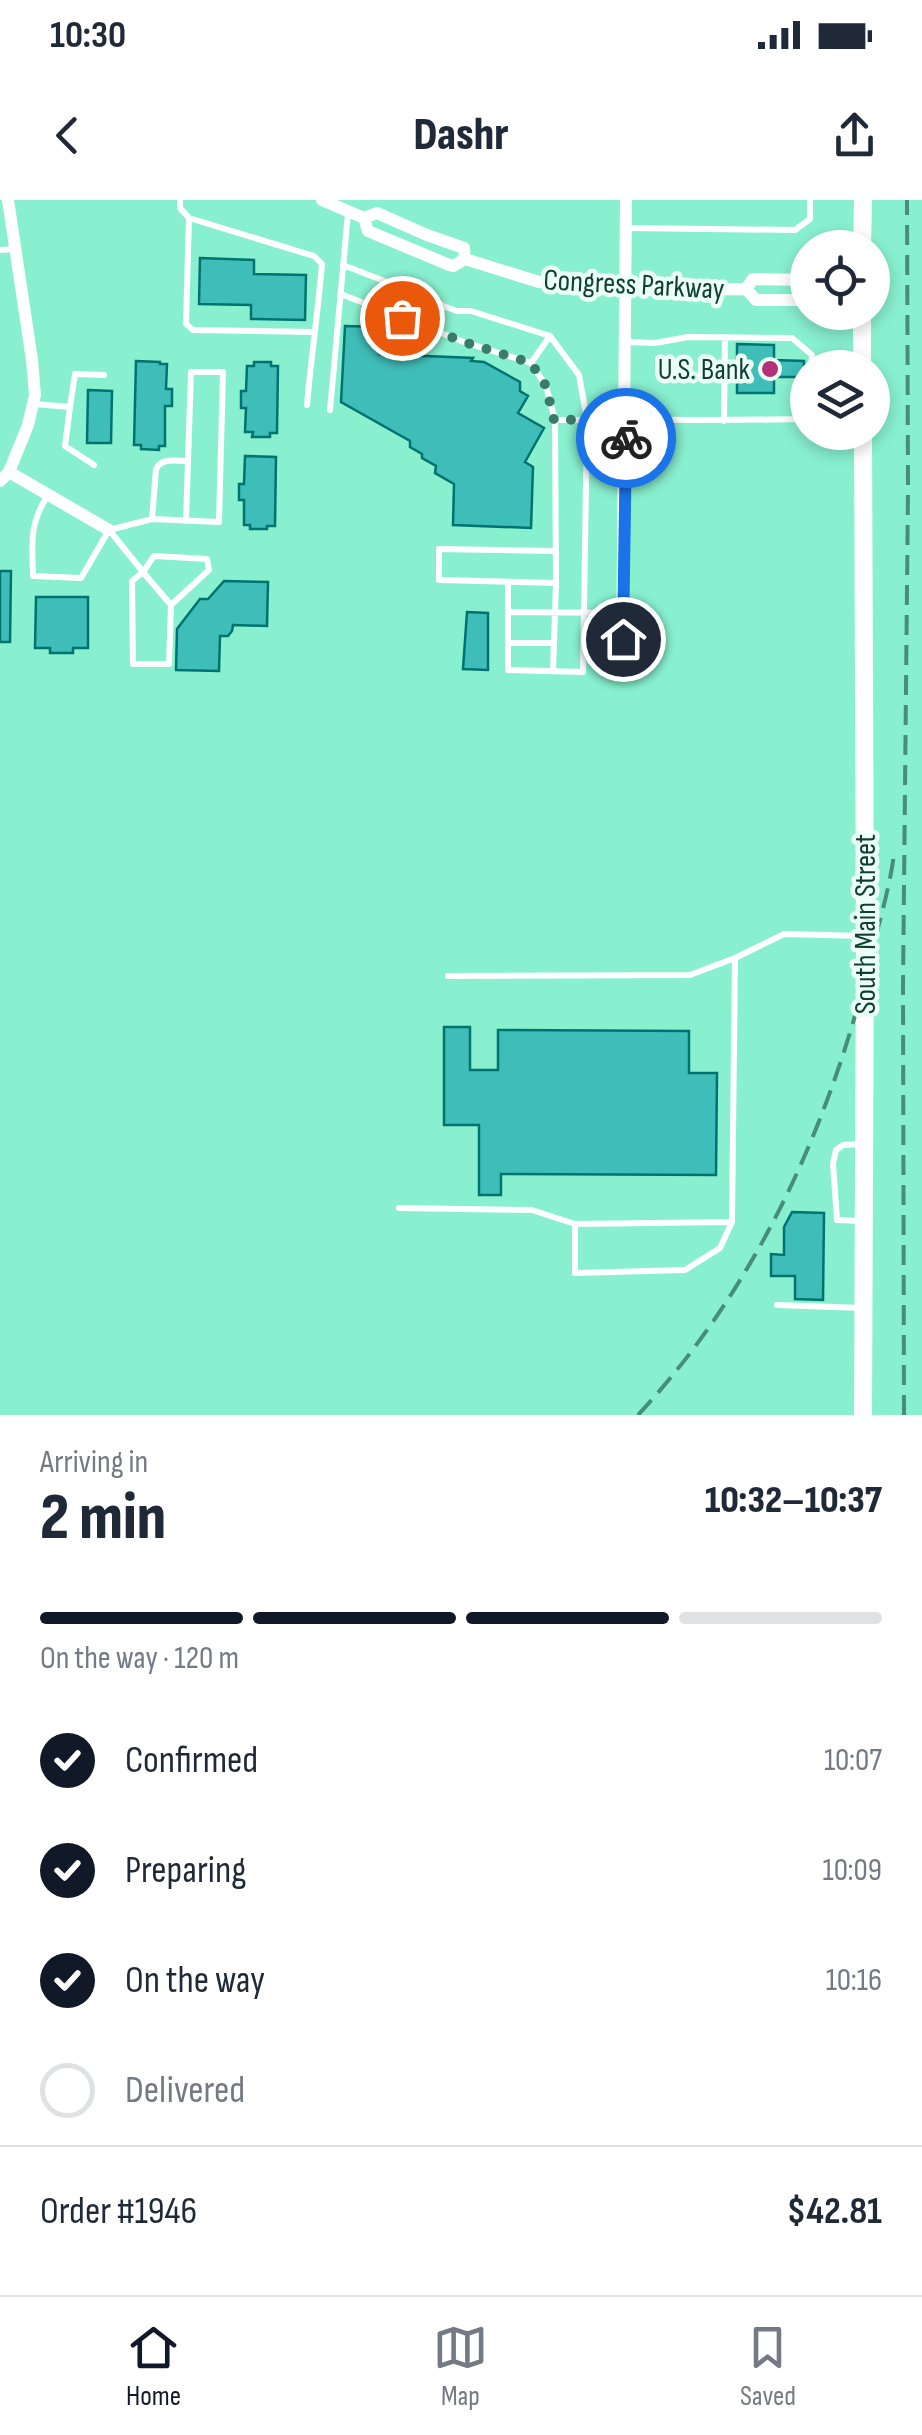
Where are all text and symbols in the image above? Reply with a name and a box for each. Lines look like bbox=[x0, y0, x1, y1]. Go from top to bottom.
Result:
text: 10:30 bbox=[50, 13, 126, 58]
icon: back bbox=[40, 108, 95, 163]
text: Dashr bbox=[413, 108, 509, 163]
icon: share bbox=[827, 108, 882, 163]
map controls bbox=[790, 230, 890, 450]
button: locate bbox=[790, 230, 890, 330]
street label: Congress Parkway bbox=[543, 262, 726, 308]
pin bbox=[360, 276, 445, 361]
icon: bag bbox=[375, 291, 430, 346]
button: layers bbox=[790, 350, 890, 450]
place label: U.S. Bank bbox=[658, 352, 751, 388]
marker: U.S. Bank bbox=[759, 358, 781, 380]
courier bbox=[576, 388, 676, 488]
icon: bike bbox=[599, 411, 654, 466]
pin bbox=[581, 597, 666, 682]
icon: home bbox=[596, 612, 651, 667]
street label: South Main Street bbox=[848, 834, 884, 1014]
text: Arriving in bbox=[40, 1443, 148, 1482]
text: 10:32–10:37 bbox=[705, 1478, 882, 1523]
text: 2 min bbox=[40, 1480, 166, 1558]
text: On the way · 120 m bbox=[40, 1639, 239, 1678]
icon: check bbox=[40, 1733, 95, 1788]
text: Confirmed bbox=[125, 1738, 258, 1783]
text: 10:07 bbox=[824, 1741, 882, 1780]
icon: check bbox=[40, 1843, 95, 1898]
text: Preparing bbox=[125, 1848, 246, 1893]
text: 10:09 bbox=[822, 1851, 882, 1890]
icon: check bbox=[40, 1953, 95, 2008]
text: On the way bbox=[125, 1958, 265, 2003]
text: 10:16 bbox=[826, 1961, 882, 2000]
text: Delivered bbox=[125, 2068, 245, 2113]
text: Order #1946 bbox=[40, 2189, 197, 2234]
text: $42.81 bbox=[787, 2189, 882, 2234]
tab: Home bbox=[126, 2320, 181, 2413]
tab: Map bbox=[433, 2320, 488, 2413]
tab: Saved bbox=[740, 2320, 796, 2413]

